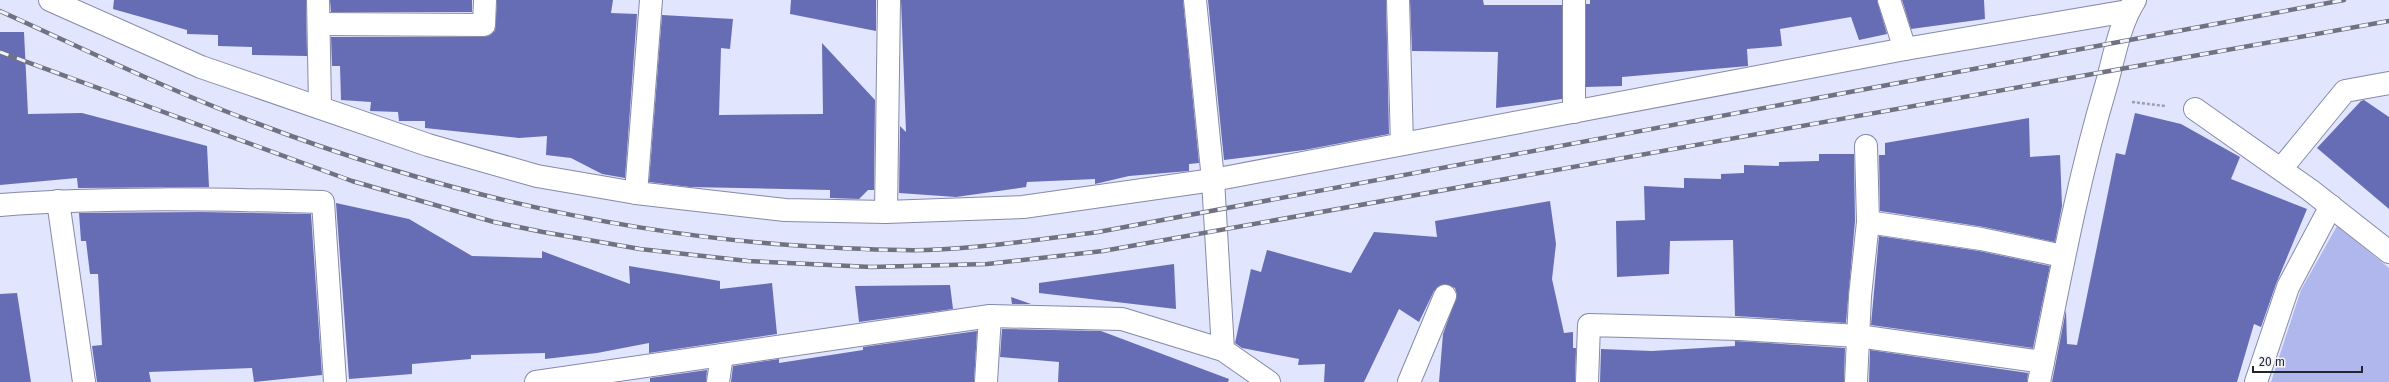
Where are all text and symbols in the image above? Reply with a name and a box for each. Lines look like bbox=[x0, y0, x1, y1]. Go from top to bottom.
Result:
scale bar bbox=[2253, 348, 2362, 374]
text: 20 m bbox=[2259, 355, 2285, 369]

